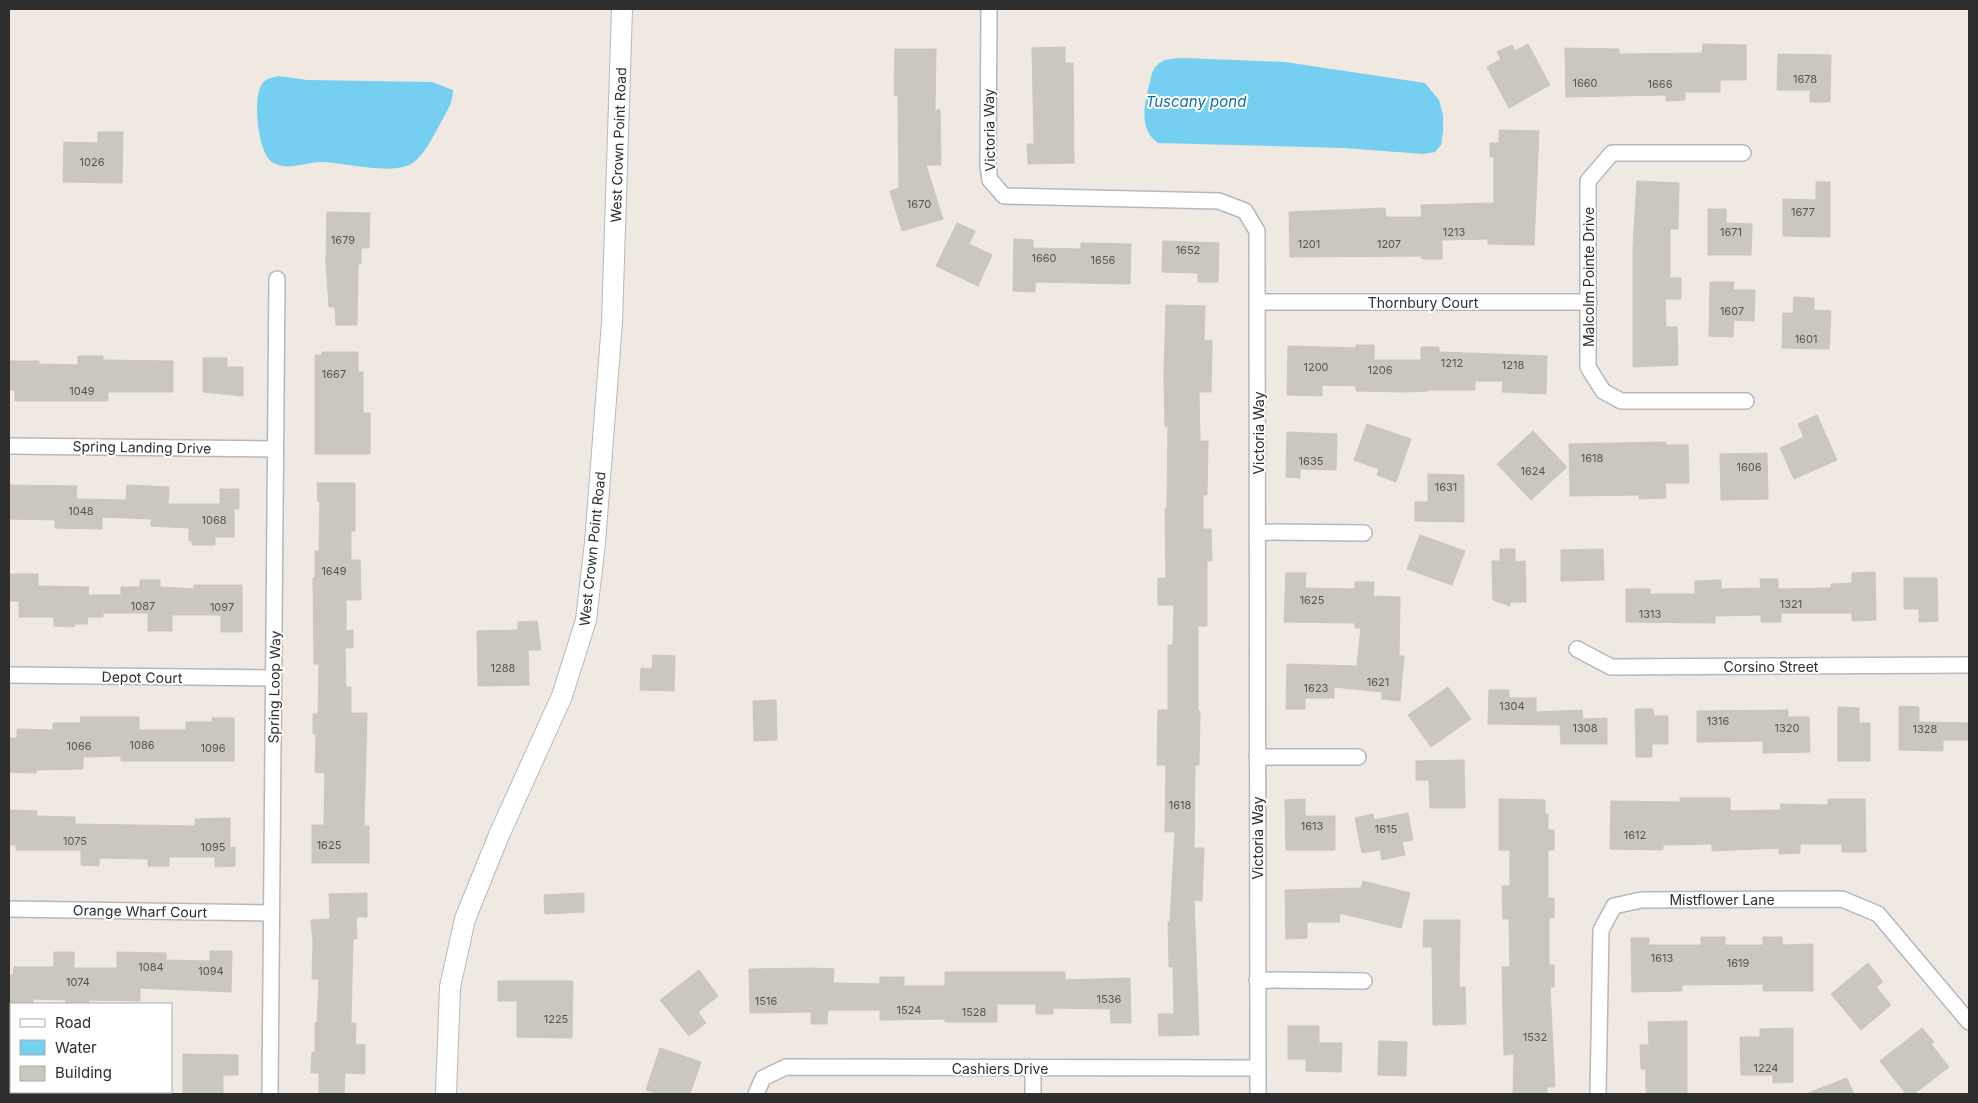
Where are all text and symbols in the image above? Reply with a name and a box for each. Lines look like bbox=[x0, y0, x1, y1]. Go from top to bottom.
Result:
street label: West Crown Point Road bbox=[607, 67, 629, 223]
house number: 1678 bbox=[1793, 72, 1817, 86]
house number: 1660 bbox=[1572, 76, 1598, 90]
house number: 1666 bbox=[1648, 77, 1673, 91]
street label: Victoria Way bbox=[980, 88, 998, 172]
water label: Tuscany pond bbox=[1146, 92, 1247, 111]
house number: 1026 bbox=[80, 155, 105, 169]
house number: 1670 bbox=[907, 197, 931, 211]
house number: 1677 bbox=[1791, 205, 1815, 219]
street label: Malcolm Pointe Drive bbox=[1580, 207, 1597, 347]
house number: 1213 bbox=[1443, 225, 1465, 239]
house number: 1671 bbox=[1720, 225, 1742, 239]
house number: 1679 bbox=[331, 233, 355, 247]
house number: 1201 bbox=[1298, 237, 1320, 251]
house number: 1207 bbox=[1377, 237, 1401, 251]
house number: 1652 bbox=[1176, 243, 1200, 257]
house number: 1660 bbox=[1031, 251, 1057, 265]
house number: 1656 bbox=[1091, 253, 1116, 267]
street label: Thornbury Court bbox=[1368, 294, 1479, 311]
house number: 1607 bbox=[1720, 304, 1744, 318]
house number: 1601 bbox=[1795, 332, 1817, 346]
house number: 1212 bbox=[1441, 356, 1463, 370]
house number: 1218 bbox=[1502, 358, 1524, 372]
house number: 1200 bbox=[1303, 360, 1329, 374]
house number: 1206 bbox=[1368, 363, 1393, 377]
house number: 1667 bbox=[322, 367, 346, 381]
house number: 1049 bbox=[69, 384, 95, 398]
street label: Victoria Way bbox=[1250, 391, 1267, 475]
street label: Spring Landing Drive bbox=[72, 437, 212, 457]
house number: 1618 bbox=[1581, 451, 1603, 465]
house number: 1635 bbox=[1299, 454, 1324, 468]
house number: 1606 bbox=[1736, 460, 1762, 474]
house number: 1624 bbox=[1521, 464, 1545, 478]
street label: West Crown Point Road bbox=[575, 471, 609, 627]
house number: 1631 bbox=[1435, 480, 1457, 494]
house number: 1048 bbox=[68, 504, 94, 518]
house number: 1068 bbox=[201, 513, 227, 527]
house number: 1649 bbox=[321, 564, 347, 578]
house number: 1625 bbox=[1300, 593, 1325, 607]
house number: 1321 bbox=[1780, 597, 1802, 611]
house number: 1087 bbox=[131, 599, 155, 613]
house number: 1097 bbox=[210, 600, 234, 614]
house number: 1313 bbox=[1639, 607, 1661, 621]
street label: Spring Loop Way bbox=[265, 630, 283, 744]
street label: Corsino Street bbox=[1724, 658, 1819, 675]
house number: 1288 bbox=[491, 661, 516, 675]
street label: Depot Court bbox=[101, 668, 183, 686]
house number: 1621 bbox=[1367, 675, 1389, 689]
house number: 1623 bbox=[1304, 681, 1329, 695]
house number: 1304 bbox=[1499, 699, 1525, 713]
house number: 1316 bbox=[1707, 714, 1729, 728]
house number: 1308 bbox=[1572, 721, 1598, 735]
house number: 1320 bbox=[1775, 721, 1800, 735]
house number: 1328 bbox=[1913, 722, 1938, 736]
house number: 1086 bbox=[129, 738, 155, 752]
house number: 1066 bbox=[66, 739, 92, 753]
house number: 1096 bbox=[200, 741, 226, 755]
street label: Victoria Way bbox=[1249, 796, 1266, 880]
house number: 1618 bbox=[1169, 798, 1191, 812]
house number: 1613 bbox=[1301, 819, 1323, 833]
house number: 1615 bbox=[1375, 822, 1398, 836]
house number: 1612 bbox=[1624, 828, 1646, 842]
house number: 1075 bbox=[63, 834, 87, 848]
house number: 1625 bbox=[317, 838, 342, 852]
house number: 1095 bbox=[201, 840, 226, 854]
street label: Mistflower Lane bbox=[1669, 891, 1775, 908]
street label: Orange Wharf Court bbox=[73, 901, 208, 921]
house number: 1613 bbox=[1651, 951, 1673, 965]
house number: 1619 bbox=[1727, 956, 1749, 970]
house number: 1084 bbox=[138, 960, 164, 974]
house number: 1094 bbox=[198, 964, 224, 978]
house number: 1074 bbox=[66, 975, 90, 989]
house number: 1536 bbox=[1097, 992, 1122, 1006]
house number: 1516 bbox=[755, 994, 777, 1008]
legend bbox=[10, 1003, 172, 1093]
house number: 1524 bbox=[897, 1003, 921, 1017]
house number: 1528 bbox=[962, 1005, 987, 1019]
house number: 1225 bbox=[544, 1012, 569, 1026]
text: Road bbox=[55, 1013, 91, 1032]
house number: 1532 bbox=[1523, 1030, 1547, 1044]
text: Water bbox=[55, 1038, 97, 1057]
street label: Cashiers Drive bbox=[952, 1060, 1048, 1077]
house number: 1224 bbox=[1754, 1061, 1778, 1075]
text: Building bbox=[55, 1063, 112, 1082]

